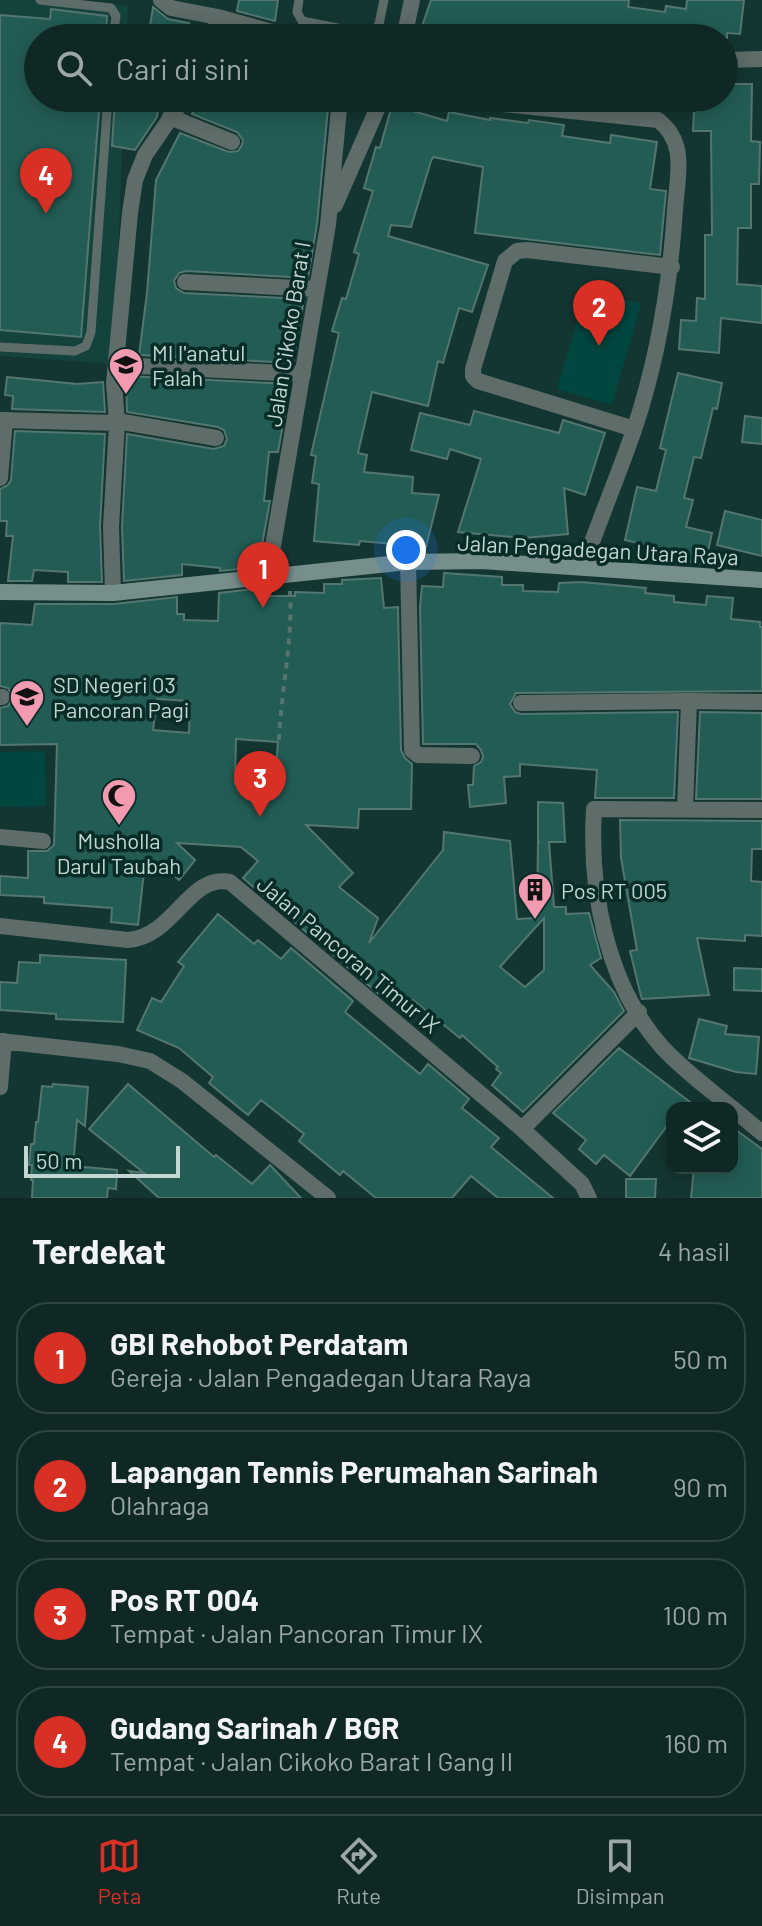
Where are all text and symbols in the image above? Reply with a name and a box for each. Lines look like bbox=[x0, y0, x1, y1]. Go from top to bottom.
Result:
search box bbox=[24, 24, 738, 112]
icon: search bbox=[52, 46, 96, 90]
text: Cari di sini bbox=[116, 50, 250, 86]
pin: 4 bbox=[20, 148, 72, 214]
street label: Jalan Cikoko Barat I bbox=[260, 240, 314, 428]
pin: 2 bbox=[573, 280, 625, 346]
place label: MI I'anatul Falah bbox=[152, 339, 245, 390]
school or university icon: MI I'anatul Falah bbox=[107, 346, 145, 396]
street label: Jalan Pengadegan Utara Raya bbox=[457, 529, 739, 569]
your location bbox=[386, 530, 426, 570]
pin: 1 bbox=[237, 542, 289, 608]
place label: SD Negeri 03 Pancoran Pagi bbox=[53, 671, 189, 722]
school or university icon: SD Negeri 03 Pancoran Pagi bbox=[8, 678, 46, 728]
pin: 3 bbox=[234, 751, 286, 817]
mosque icon: Musholla Darul Taubah bbox=[100, 777, 138, 827]
place label: Musholla Darul Taubah bbox=[57, 827, 181, 878]
street label: Jalan Pancoran Timur IX bbox=[253, 870, 446, 1038]
building icon: Pos RT 005 bbox=[516, 871, 554, 921]
place label: Pos RT 005 bbox=[561, 877, 667, 903]
map controls bbox=[666, 1102, 738, 1174]
button: layers bbox=[666, 1102, 738, 1174]
scale bar bbox=[24, 1142, 180, 1178]
text: 50 m bbox=[36, 1147, 82, 1173]
text: Terdekat bbox=[32, 1230, 166, 1271]
text: 4 hasil bbox=[658, 1235, 730, 1266]
text: GBI Rehobot Perdatam bbox=[110, 1325, 408, 1361]
text: 1 bbox=[55, 1343, 65, 1374]
text: 50 m bbox=[673, 1343, 728, 1374]
text: Gereja · Jalan Pengadegan Utara Raya bbox=[110, 1361, 531, 1392]
text: Lapangan Tennis Perumahan Sarinah bbox=[110, 1453, 598, 1489]
text: 2 bbox=[53, 1471, 67, 1502]
text: 90 m bbox=[673, 1471, 728, 1502]
text: Olahraga bbox=[110, 1489, 209, 1520]
text: Pos RT 004 bbox=[110, 1581, 259, 1617]
text: 3 bbox=[53, 1599, 67, 1630]
text: 100 m bbox=[663, 1599, 728, 1630]
text: Tempat · Jalan Pancoran Timur IX bbox=[110, 1617, 483, 1648]
text: Gudang Sarinah / BGR bbox=[110, 1709, 399, 1745]
text: 4 bbox=[52, 1727, 68, 1758]
text: 160 m bbox=[664, 1727, 728, 1758]
text: Tempat · Jalan Cikoko Barat I Gang II bbox=[110, 1745, 513, 1776]
tab: Peta bbox=[97, 1834, 141, 1908]
tab: Rute bbox=[336, 1834, 381, 1908]
tab: Disimpan bbox=[576, 1834, 665, 1908]

